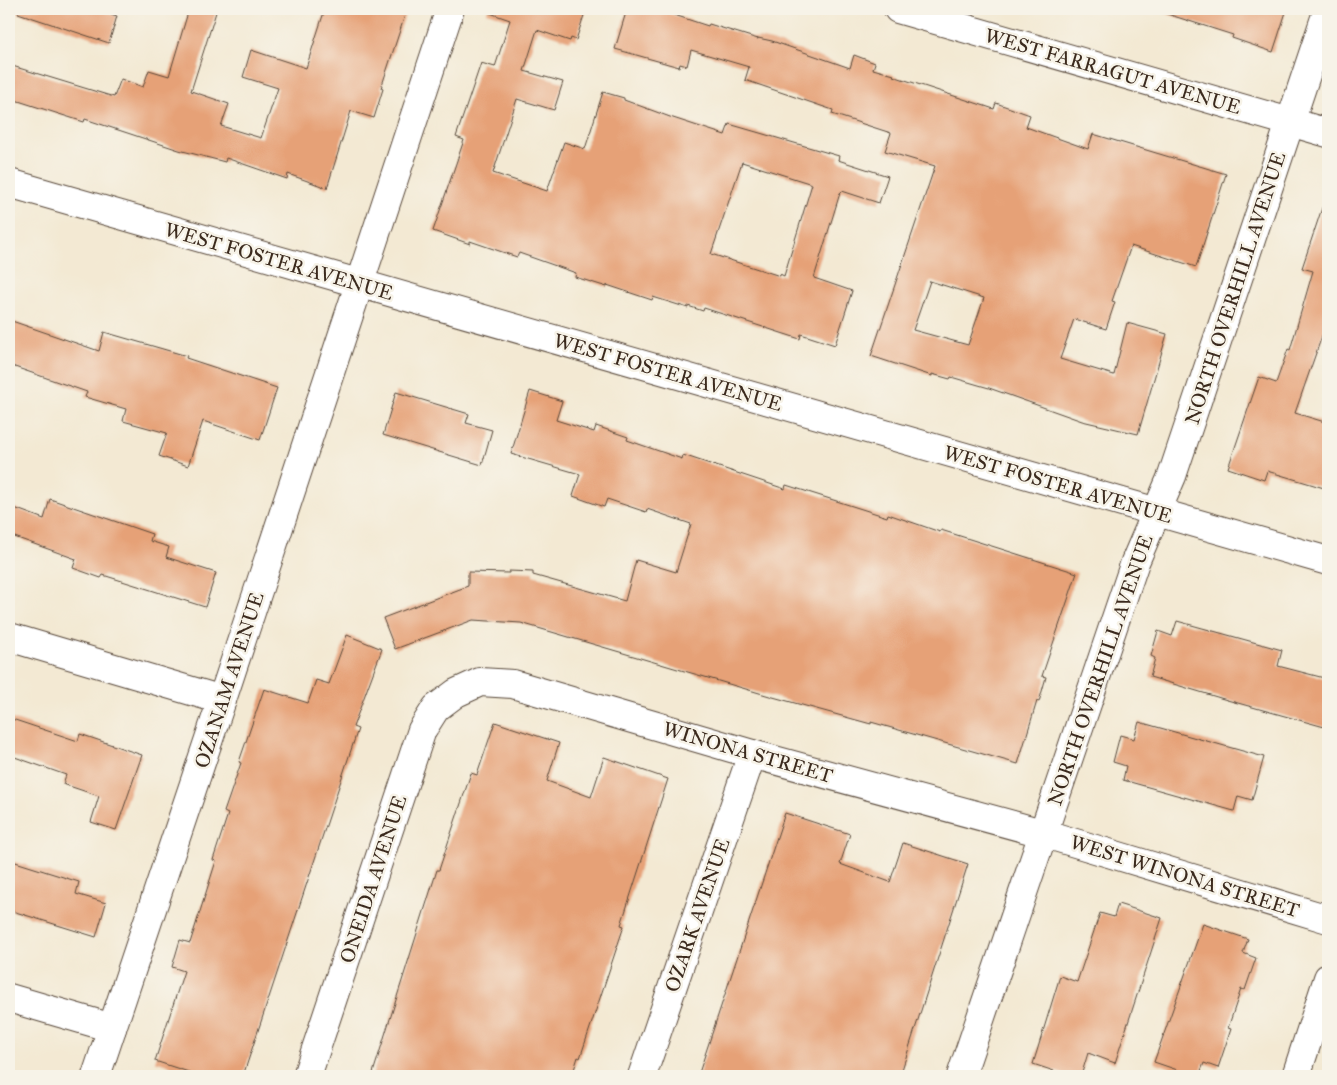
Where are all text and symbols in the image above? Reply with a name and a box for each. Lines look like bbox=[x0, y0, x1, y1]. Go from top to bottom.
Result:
street label: WEST FARRAGUT AVENUE bbox=[982, 23, 1244, 119]
street label: NORTH OVERHILL AVENUE bbox=[1180, 149, 1290, 427]
street label: WEST FOSTER AVENUE bbox=[162, 217, 396, 305]
street label: WEST FOSTER AVENUE bbox=[551, 328, 785, 416]
street label: WEST FOSTER AVENUE bbox=[941, 440, 1175, 528]
street label: NORTH OVERHILL AVENUE bbox=[1042, 531, 1158, 809]
street label: OZANAM AVENUE bbox=[189, 589, 269, 771]
street label: WINONA STREET bbox=[660, 716, 836, 788]
street label: ONEIDA AVENUE bbox=[335, 792, 411, 966]
street label: WEST WINONA STREET bbox=[1067, 830, 1303, 922]
street label: OZARK AVENUE bbox=[659, 835, 735, 995]

